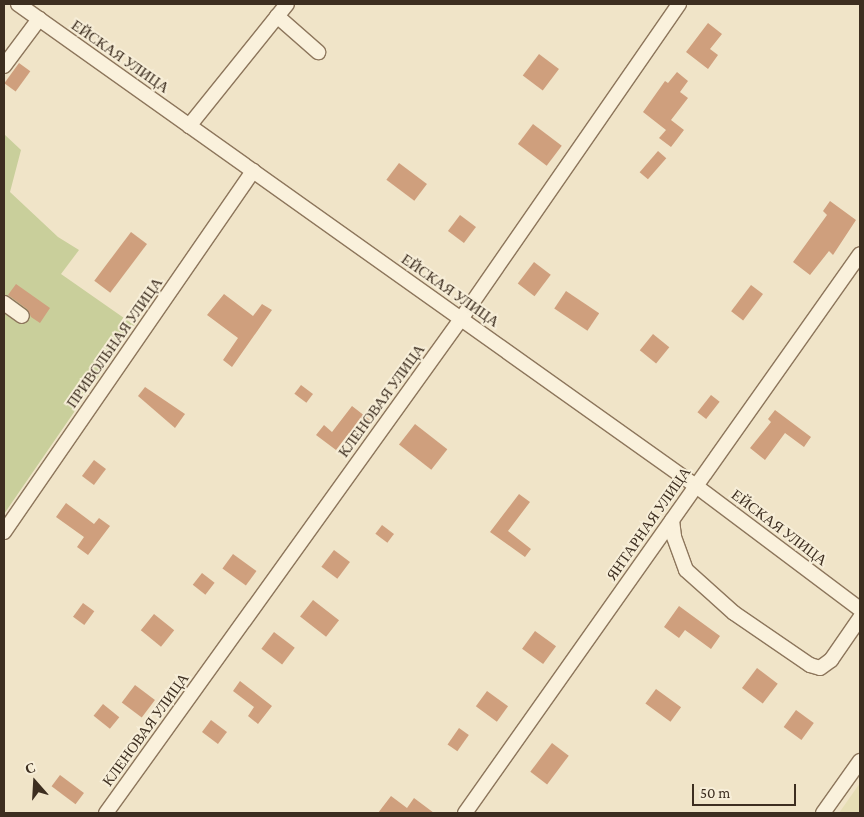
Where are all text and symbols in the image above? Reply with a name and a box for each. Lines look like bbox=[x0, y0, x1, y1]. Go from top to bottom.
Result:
street label: ЕЙСКАЯ УЛИЦА bbox=[68, 17, 172, 97]
street label: ЕЙСКАЯ УЛИЦА bbox=[398, 251, 502, 331]
street label: ПРИВОЛЬНАЯ УЛИЦА bbox=[63, 274, 167, 412]
street label: КЛЕНОВАЯ УЛИЦА bbox=[335, 341, 429, 461]
street label: ЯНТАРНАЯ УЛИЦА bbox=[603, 464, 695, 584]
street label: ЕЙСКАЯ УЛИЦА bbox=[728, 486, 830, 570]
street label: КЛЕНОВАЯ УЛИЦА bbox=[99, 670, 193, 790]
north arrow bbox=[10, 757, 60, 807]
text: С bbox=[23, 759, 38, 777]
scale bar bbox=[694, 774, 798, 806]
text: 50 m bbox=[700, 785, 730, 801]

